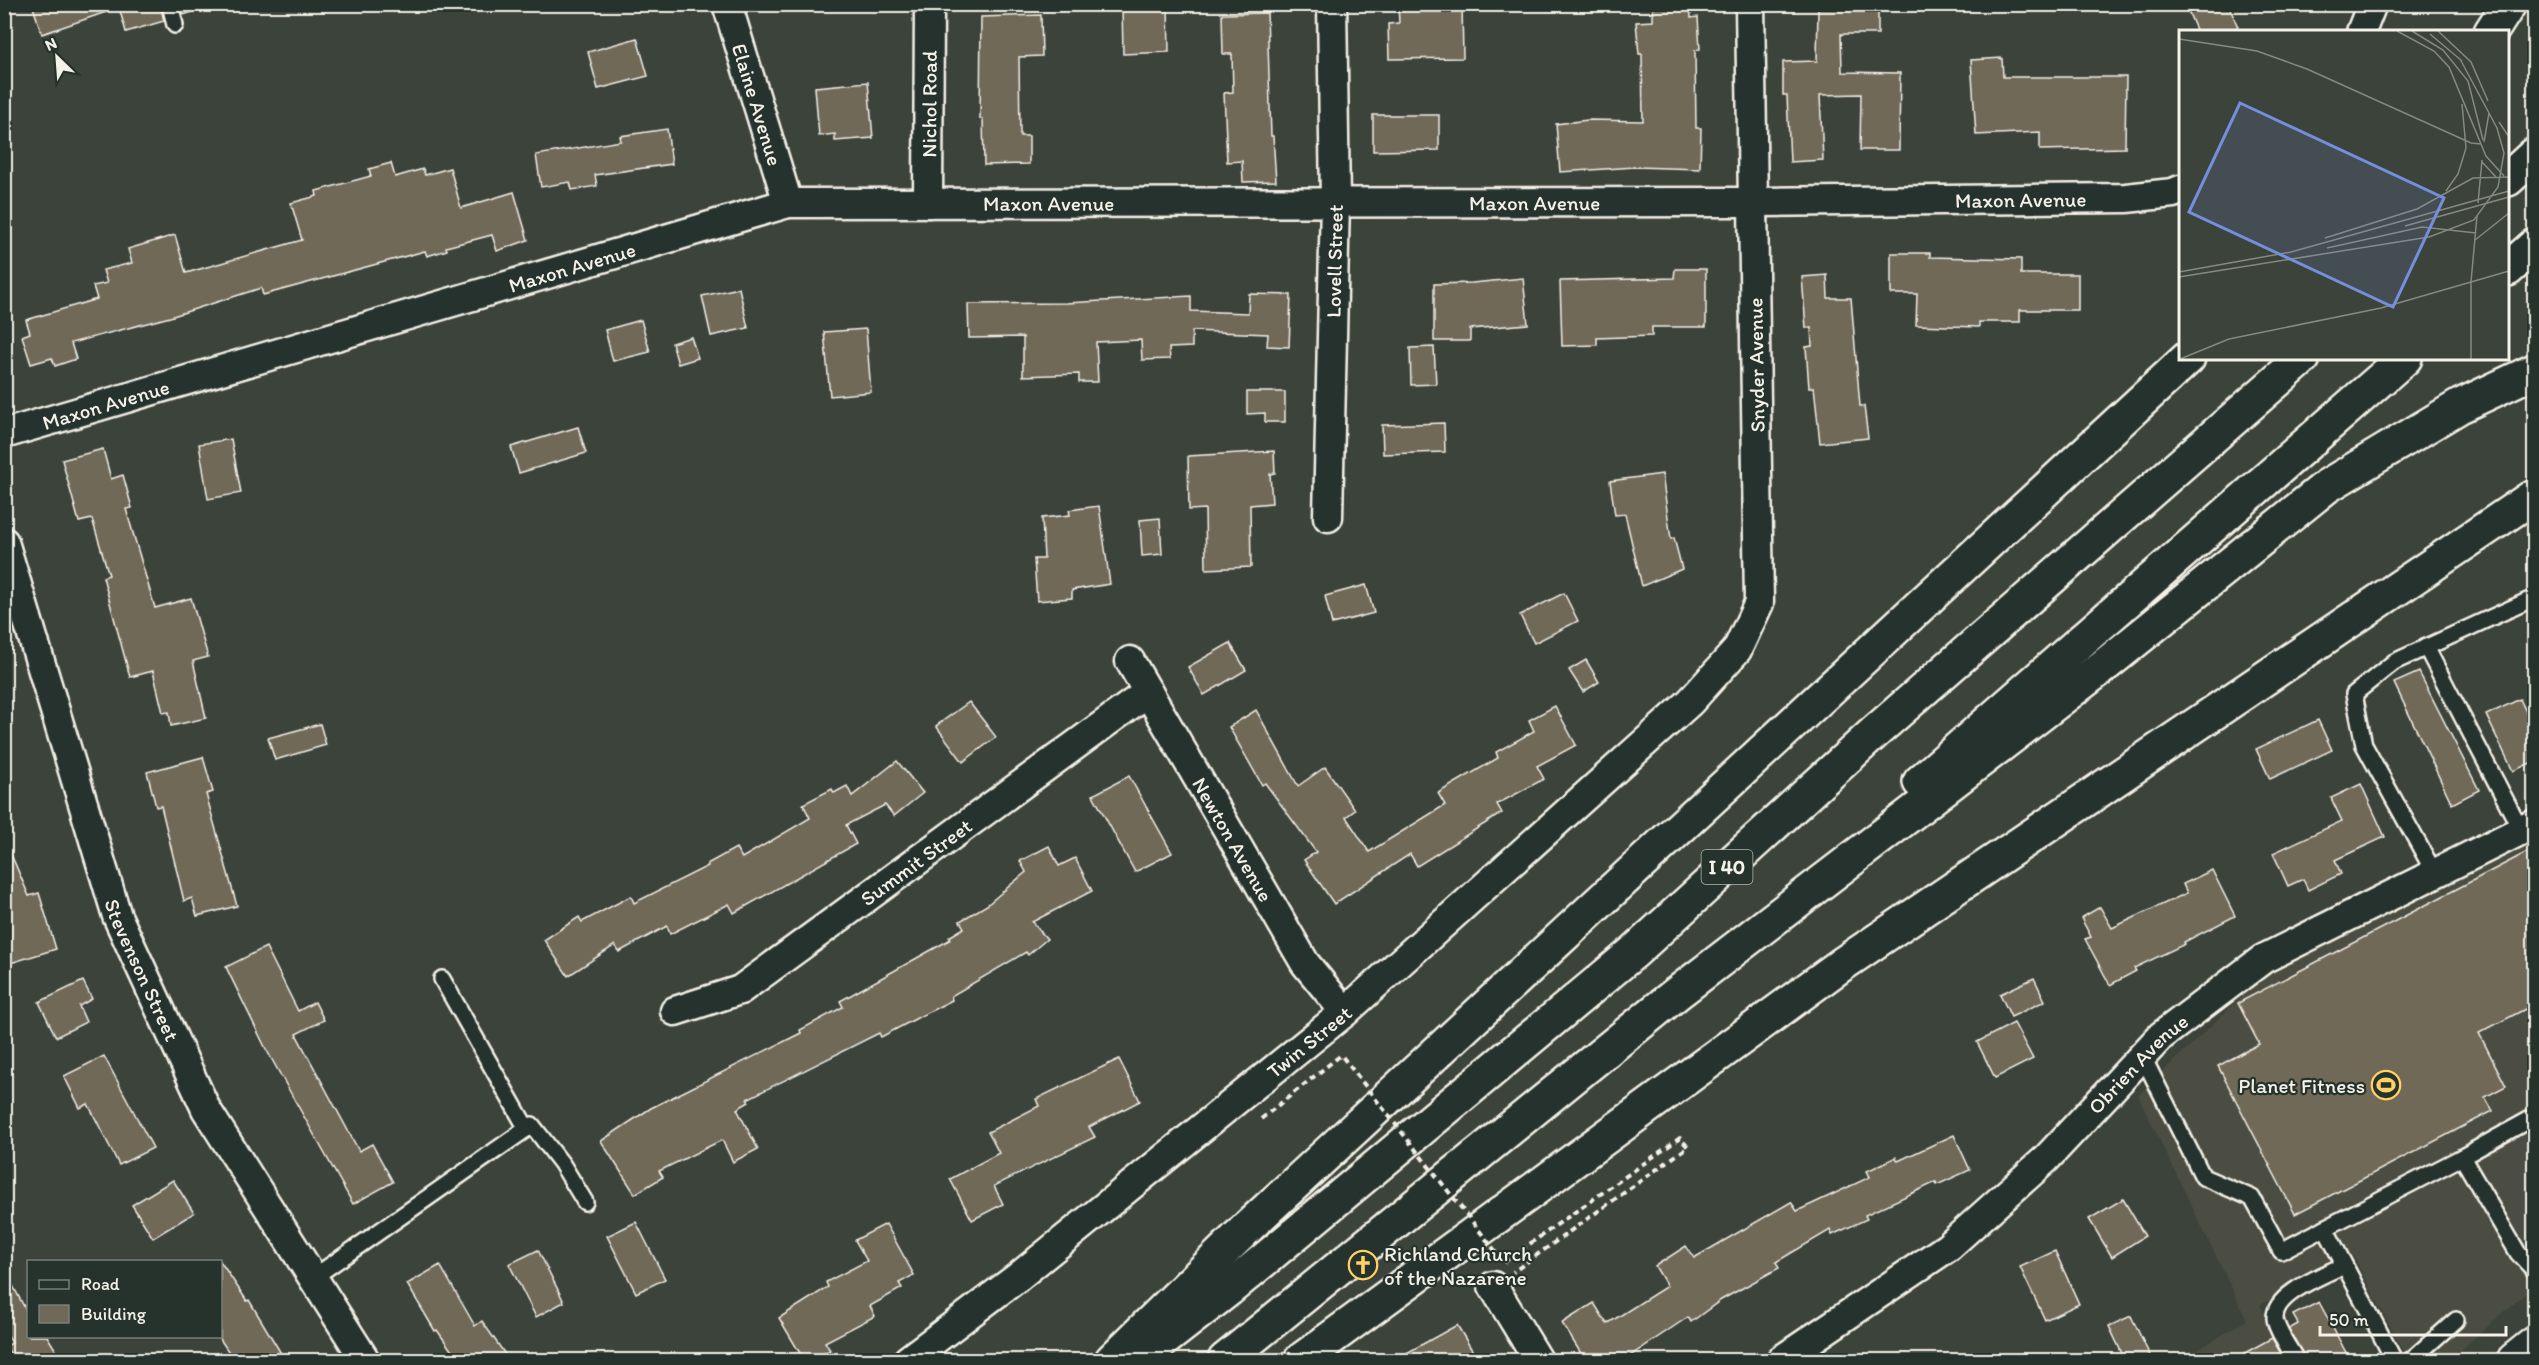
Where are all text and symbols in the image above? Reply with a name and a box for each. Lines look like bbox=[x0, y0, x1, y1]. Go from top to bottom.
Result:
north arrow bbox=[27, 27, 87, 87]
inset map bbox=[2179, 30, 2509, 360]
text: N bbox=[42, 33, 60, 55]
street label: Elaine Avenue bbox=[727, 40, 788, 169]
street label: Nichol Road bbox=[916, 50, 941, 158]
street label: Maxon Avenue bbox=[1955, 186, 2086, 212]
street label: Maxon Avenue bbox=[983, 190, 1114, 215]
street label: Maxon Avenue bbox=[1469, 190, 1600, 215]
street label: Lovell Street bbox=[1320, 204, 1347, 318]
street label: Maxon Avenue bbox=[505, 236, 638, 297]
street label: Snyder Avenue bbox=[1742, 297, 1770, 433]
street label: Maxon Avenue bbox=[39, 373, 172, 435]
street label: Newton Avenue bbox=[1187, 773, 1279, 906]
street label: Summit Street bbox=[855, 813, 976, 911]
road number: I 40 bbox=[1702, 850, 1752, 884]
street label: Stevenson Street bbox=[100, 896, 185, 1045]
street label: Twin Street bbox=[1261, 1000, 1356, 1083]
street label: Obrien Avenue bbox=[2082, 1008, 2193, 1119]
sports icon: Planet Fitness bbox=[2370, 1069, 2402, 1101]
place label: Planet Fitness bbox=[2238, 1073, 2365, 1098]
place label: Richland Church of the Nazarene bbox=[1384, 1241, 1532, 1290]
church icon: Richland Church of the Nazarene bbox=[1347, 1249, 1379, 1281]
legend bbox=[27, 1260, 222, 1338]
text: Road bbox=[81, 1273, 120, 1295]
scale bar bbox=[2320, 1299, 2506, 1337]
text: Building bbox=[81, 1303, 147, 1325]
text: 50 m bbox=[2329, 1309, 2369, 1331]

